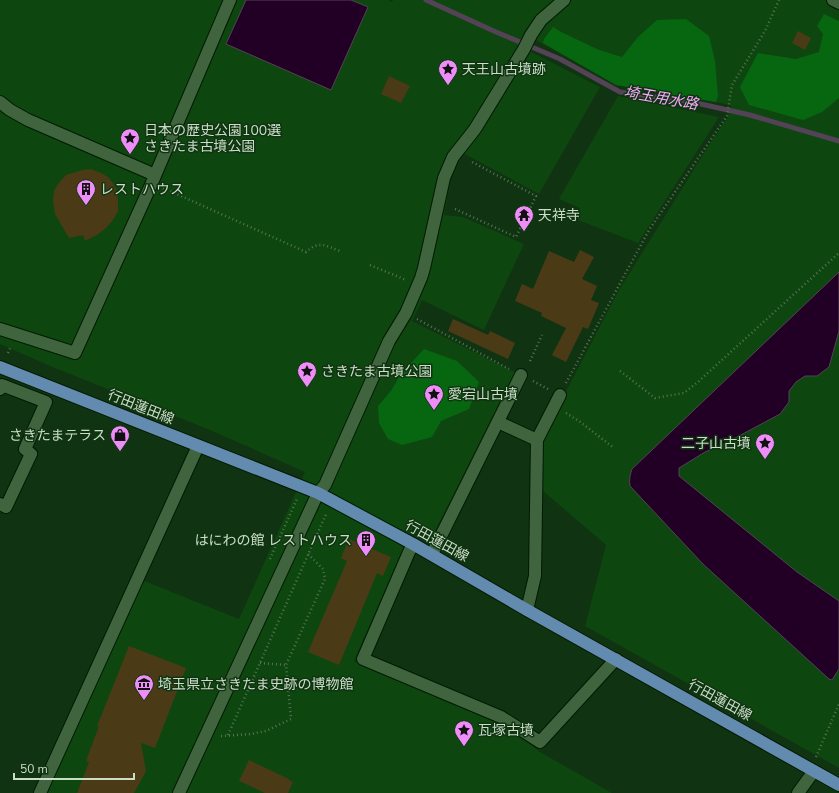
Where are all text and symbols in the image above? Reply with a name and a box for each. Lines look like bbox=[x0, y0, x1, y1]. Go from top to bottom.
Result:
place icon: 天王山古墳跡 bbox=[437, 58, 459, 86]
place label: 天王山古墳跡 bbox=[462, 60, 546, 79]
water label: 埼玉用水路 bbox=[622, 82, 702, 115]
place label: 日本の歴史公園100選 さきたま古墳公園 bbox=[144, 121, 281, 156]
place icon: 日本の歴史公園100選 さきたま古墳公園 bbox=[119, 127, 141, 155]
building icon: レストハウス bbox=[75, 178, 97, 206]
place label: レストハウス bbox=[100, 180, 184, 199]
temple icon: 天祥寺 bbox=[513, 204, 535, 232]
place label: 天祥寺 bbox=[538, 206, 580, 225]
place icon: さきたま古墳公園 bbox=[296, 360, 318, 388]
place label: さきたま古墳公園 bbox=[321, 362, 433, 381]
place icon: 愛宕山古墳 bbox=[423, 383, 445, 411]
street label: 行田蓮田線 bbox=[105, 385, 177, 429]
place label: 愛宕山古墳 bbox=[448, 385, 518, 404]
shop icon: さきたまテラス bbox=[109, 424, 131, 452]
place label: さきたまテラス bbox=[9, 426, 106, 445]
place icon: 二子山古墳 bbox=[754, 432, 776, 460]
place label: 二子山古墳 bbox=[681, 434, 751, 453]
street label: 行田蓮田線 bbox=[402, 516, 472, 566]
building icon: はにわの館 レストハウス bbox=[355, 529, 377, 557]
place label: はにわの館 レストハウス bbox=[194, 531, 352, 550]
museum icon: 埼玉県立さきたま史跡の博物館 bbox=[133, 673, 155, 701]
place label: 埼玉県立さきたま史跡の博物館 bbox=[158, 675, 354, 694]
street label: 行田蓮田線 bbox=[685, 675, 755, 725]
place icon: 瓦塚古墳 bbox=[453, 719, 475, 747]
place label: 瓦塚古墳 bbox=[478, 721, 534, 740]
scale bar bbox=[14, 755, 134, 781]
text: 50 m bbox=[20, 761, 48, 777]

